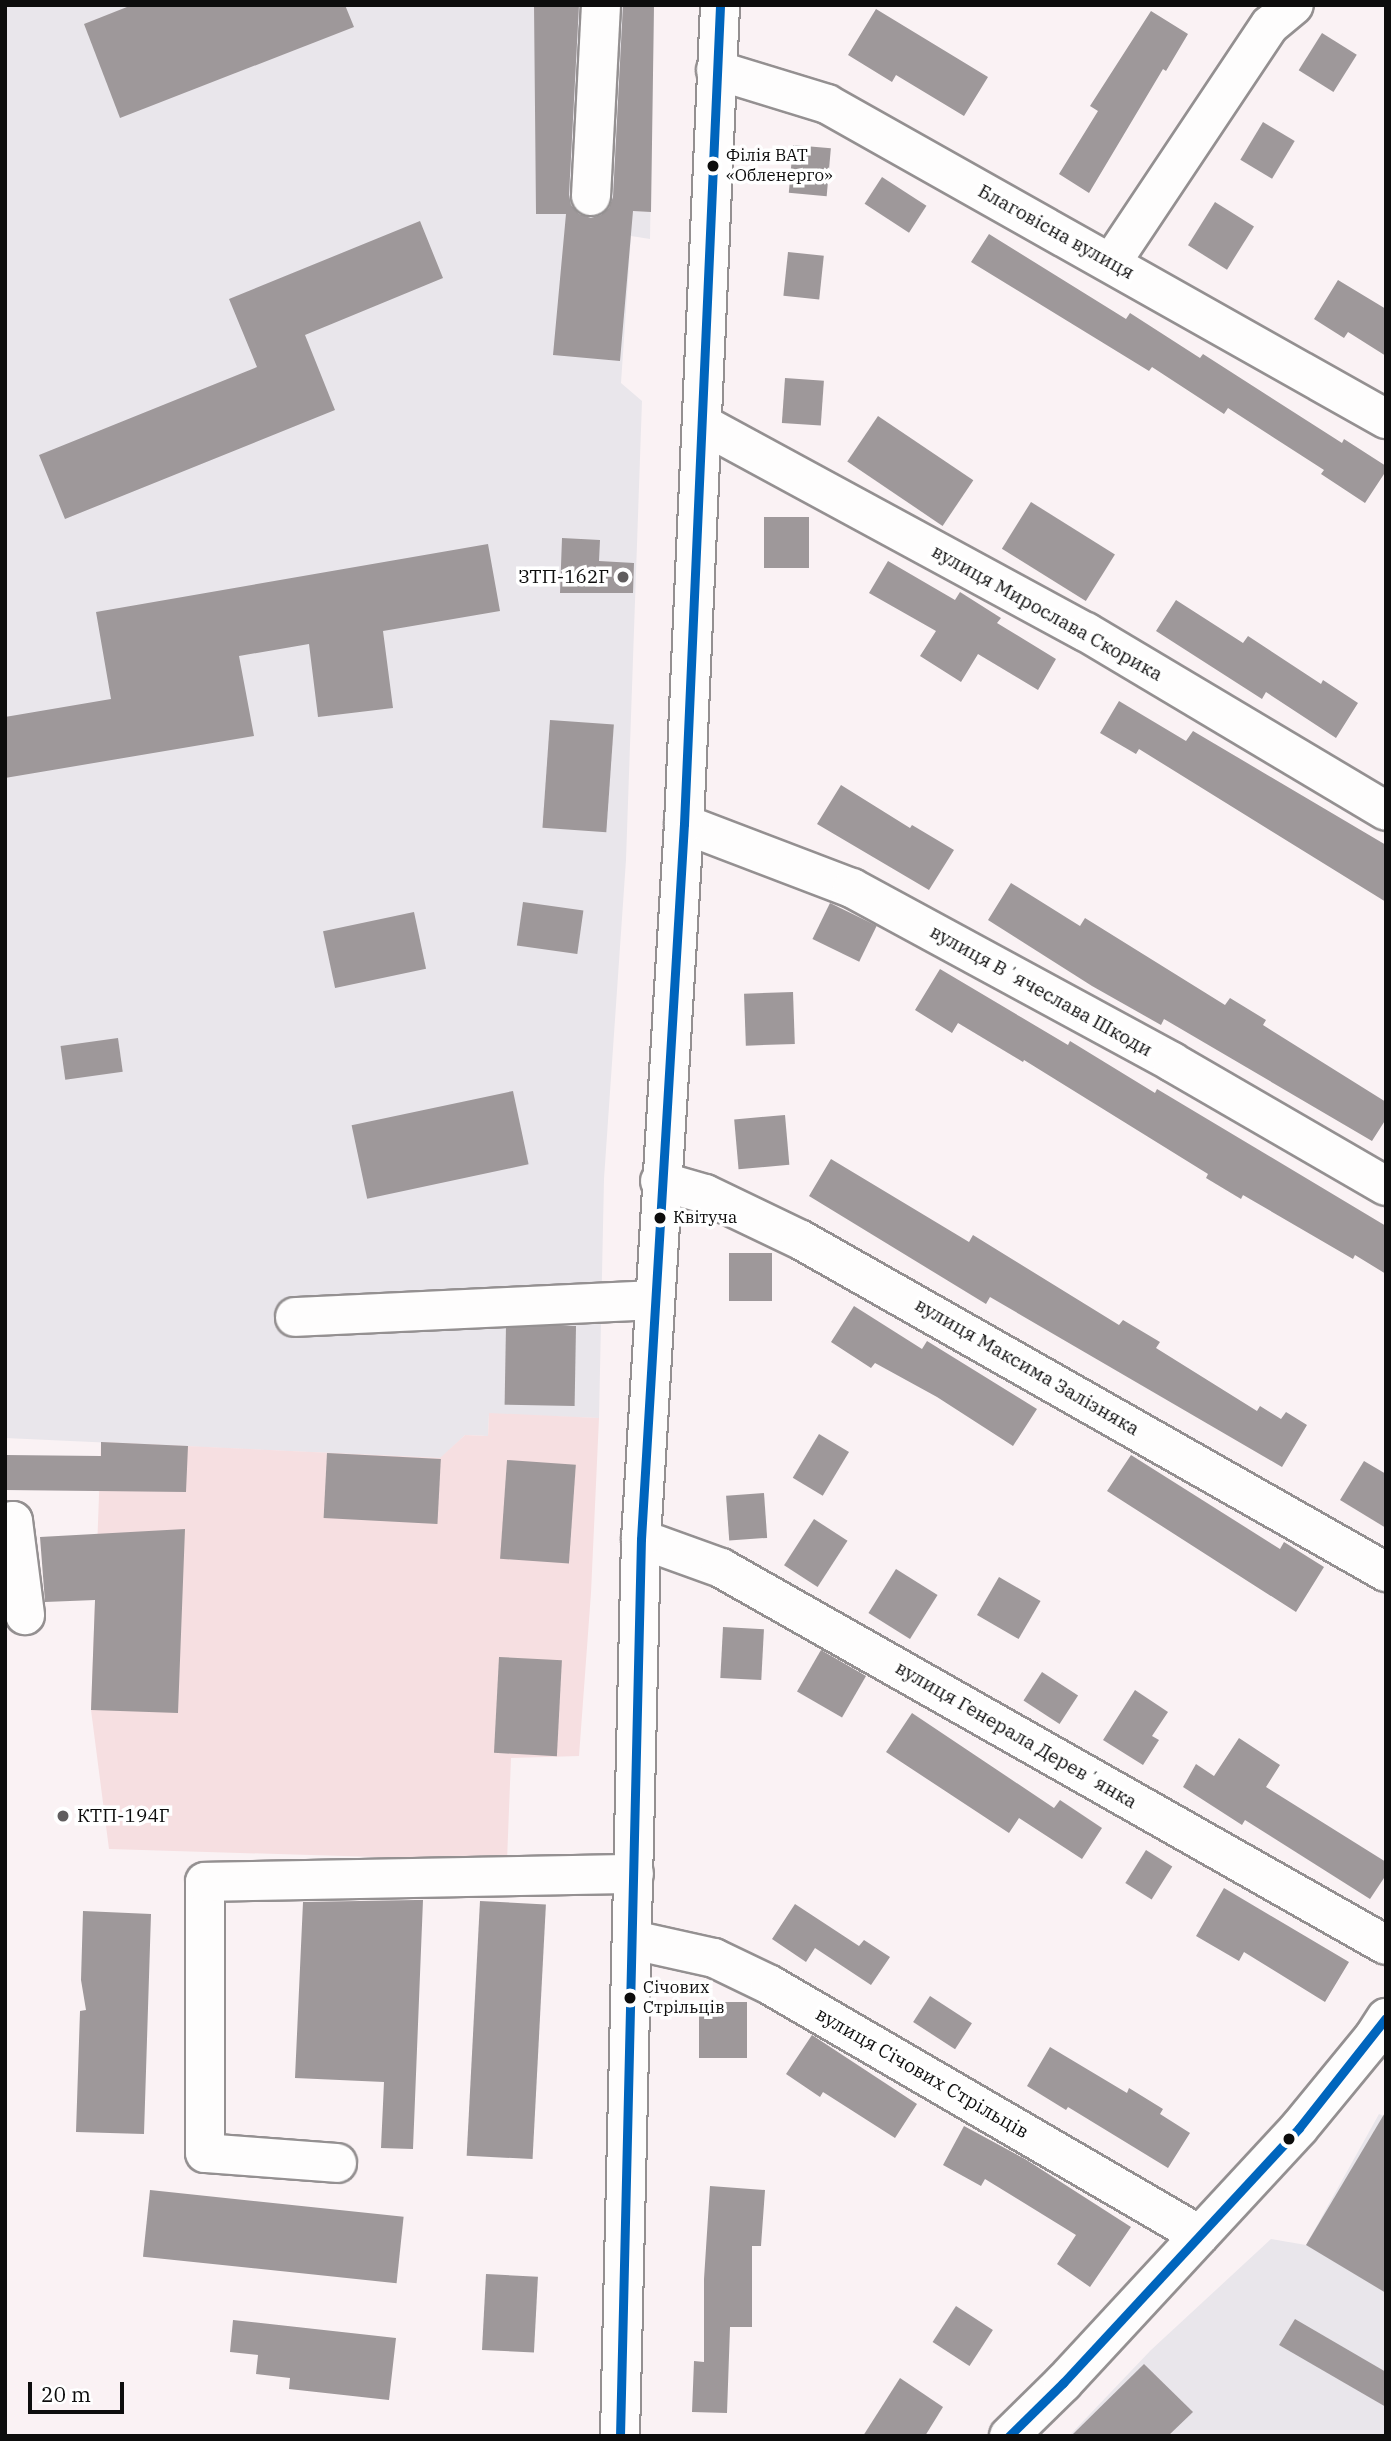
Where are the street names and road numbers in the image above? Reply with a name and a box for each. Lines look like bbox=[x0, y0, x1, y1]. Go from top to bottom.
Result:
street label: Благовісна вулиця bbox=[974, 180, 1138, 284]
street label: вулиця Мирослава Скорика bbox=[928, 540, 1166, 686]
street label: вулиця Вʼячеслава Шкоди bbox=[926, 920, 1156, 1062]
street label: вулиця Максима Залізняка bbox=[911, 1293, 1143, 1441]
street label: вулиця Генерала Деревʼянка bbox=[891, 1656, 1141, 1814]
street label: вулиця Січових Стрільців bbox=[812, 2003, 1032, 2143]

